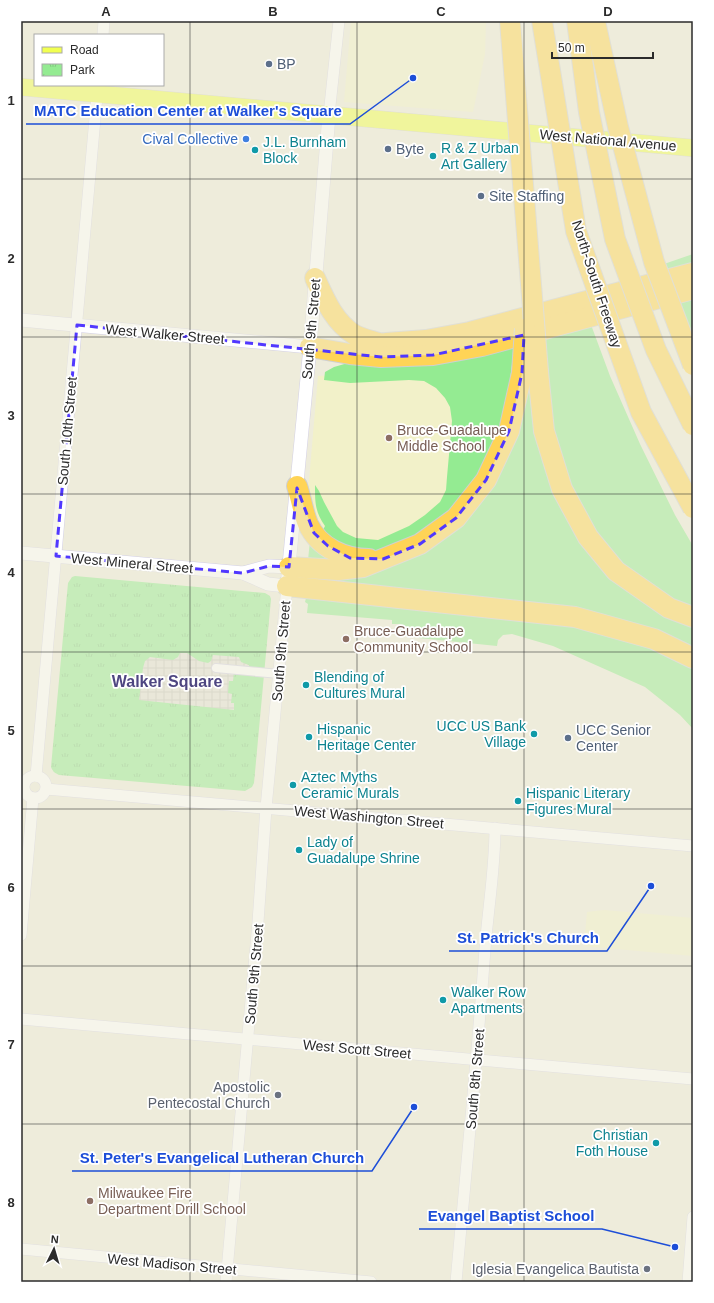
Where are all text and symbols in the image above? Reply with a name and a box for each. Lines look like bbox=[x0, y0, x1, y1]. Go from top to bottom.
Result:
text: A bbox=[101, 4, 111, 19]
text: B bbox=[268, 4, 278, 19]
text: C bbox=[436, 4, 446, 19]
text: D bbox=[603, 4, 613, 19]
legend bbox=[34, 34, 164, 86]
scale bar bbox=[552, 34, 653, 60]
text: 50 m bbox=[558, 41, 585, 55]
text: Road bbox=[70, 43, 99, 57]
place label: BP bbox=[277, 56, 296, 72]
marker: BP bbox=[264, 59, 274, 69]
text: Park bbox=[70, 63, 96, 77]
text: 1 bbox=[7, 93, 15, 108]
callout: MATC Education Center at Walker's Square bbox=[26, 97, 350, 124]
text: MATC Education Center at Walker's Square bbox=[34, 102, 342, 119]
street label: West National Avenue bbox=[539, 126, 677, 154]
place label: Cival Collective bbox=[142, 131, 238, 147]
marker: Cival Collective bbox=[241, 134, 251, 144]
place label: J.L. Burnham Block bbox=[263, 134, 346, 166]
place label: R & Z Urban Art Gallery bbox=[441, 140, 519, 172]
place label: Byte bbox=[396, 141, 424, 157]
marker: Byte bbox=[383, 144, 393, 154]
marker: J.L. Burnham Block bbox=[250, 145, 260, 155]
marker: R & Z Urban Art Gallery bbox=[428, 151, 438, 161]
place label: Site Staffing bbox=[489, 188, 564, 204]
marker: Site Staffing bbox=[476, 191, 486, 201]
street label: North-South Freeway bbox=[569, 218, 625, 350]
text: 2 bbox=[7, 251, 15, 266]
street label: South 9th Street bbox=[299, 278, 323, 380]
street label: West Walker Street bbox=[105, 321, 225, 347]
street label: South 10th Street bbox=[54, 376, 80, 486]
text: 3 bbox=[7, 408, 15, 423]
place label: Bruce-Guadalupe Middle School bbox=[397, 422, 507, 454]
marker: Bruce-Guadalupe Middle School bbox=[384, 433, 394, 443]
street label: West Mineral Street bbox=[70, 550, 194, 576]
text: 4 bbox=[7, 565, 15, 580]
street label: South 9th Street bbox=[269, 600, 293, 702]
place label: Bruce-Guadalupe Community School bbox=[354, 623, 472, 655]
marker: Bruce-Guadalupe Community School bbox=[341, 634, 351, 644]
place label: Blending of Cultures Mural bbox=[314, 669, 405, 701]
district label: Walker Square bbox=[112, 673, 222, 690]
marker: Blending of Cultures Mural bbox=[301, 680, 311, 690]
place label: UCC US Bank Village bbox=[437, 718, 527, 750]
place label: Hispanic Heritage Center bbox=[317, 721, 416, 753]
place label: UCC Senior Center bbox=[576, 722, 651, 754]
text: 5 bbox=[7, 723, 15, 738]
marker: UCC US Bank Village bbox=[529, 729, 539, 739]
marker: Hispanic Heritage Center bbox=[304, 732, 314, 742]
marker: UCC Senior Center bbox=[563, 733, 573, 743]
place label: Aztec Myths Ceramic Murals bbox=[301, 769, 399, 801]
marker: Aztec Myths Ceramic Murals bbox=[288, 780, 298, 790]
place label: Hispanic Literary Figures Mural bbox=[526, 785, 630, 817]
marker: Hispanic Literary Figures Mural bbox=[513, 796, 523, 806]
street label: West Washington Street bbox=[293, 802, 445, 832]
place label: Lady of Guadalupe Shrine bbox=[307, 834, 420, 866]
marker: Lady of Guadalupe Shrine bbox=[294, 845, 304, 855]
text: 6 bbox=[7, 880, 15, 895]
street label: South 9th Street bbox=[242, 923, 266, 1025]
callout: St. Patrick's Church bbox=[449, 924, 607, 951]
text: St. Patrick's Church bbox=[457, 929, 599, 946]
place label: Walker Row Apartments bbox=[451, 984, 527, 1016]
marker: Walker Row Apartments bbox=[438, 995, 448, 1005]
street label: South 8th Street bbox=[463, 1028, 487, 1130]
street label: West Scott Street bbox=[302, 1036, 412, 1062]
text: 7 bbox=[7, 1037, 15, 1052]
place label: Apostolic Pentecostal Church bbox=[148, 1079, 270, 1111]
marker: Apostolic Pentecostal Church bbox=[273, 1090, 283, 1100]
place label: Christian Foth House bbox=[576, 1127, 648, 1159]
marker: Christian Foth House bbox=[651, 1138, 661, 1148]
callout: St. Peter's Evangelical Lutheran Church bbox=[72, 1144, 372, 1171]
text: St. Peter's Evangelical Lutheran Church bbox=[80, 1149, 364, 1166]
place label: Milwaukee Fire Department Drill School bbox=[98, 1185, 246, 1217]
text: 8 bbox=[7, 1195, 15, 1210]
marker: Milwaukee Fire Department Drill School bbox=[85, 1196, 95, 1206]
callout: Evangel Baptist School bbox=[419, 1202, 602, 1229]
text: Evangel Baptist School bbox=[428, 1207, 594, 1224]
north arrow bbox=[34, 1229, 74, 1269]
text: N bbox=[50, 1233, 59, 1245]
street label: West Madison Street bbox=[107, 1250, 237, 1278]
place label: Iglesia Evangelica Bautista bbox=[472, 1261, 639, 1277]
marker: Iglesia Evangelica Bautista bbox=[642, 1264, 652, 1274]

